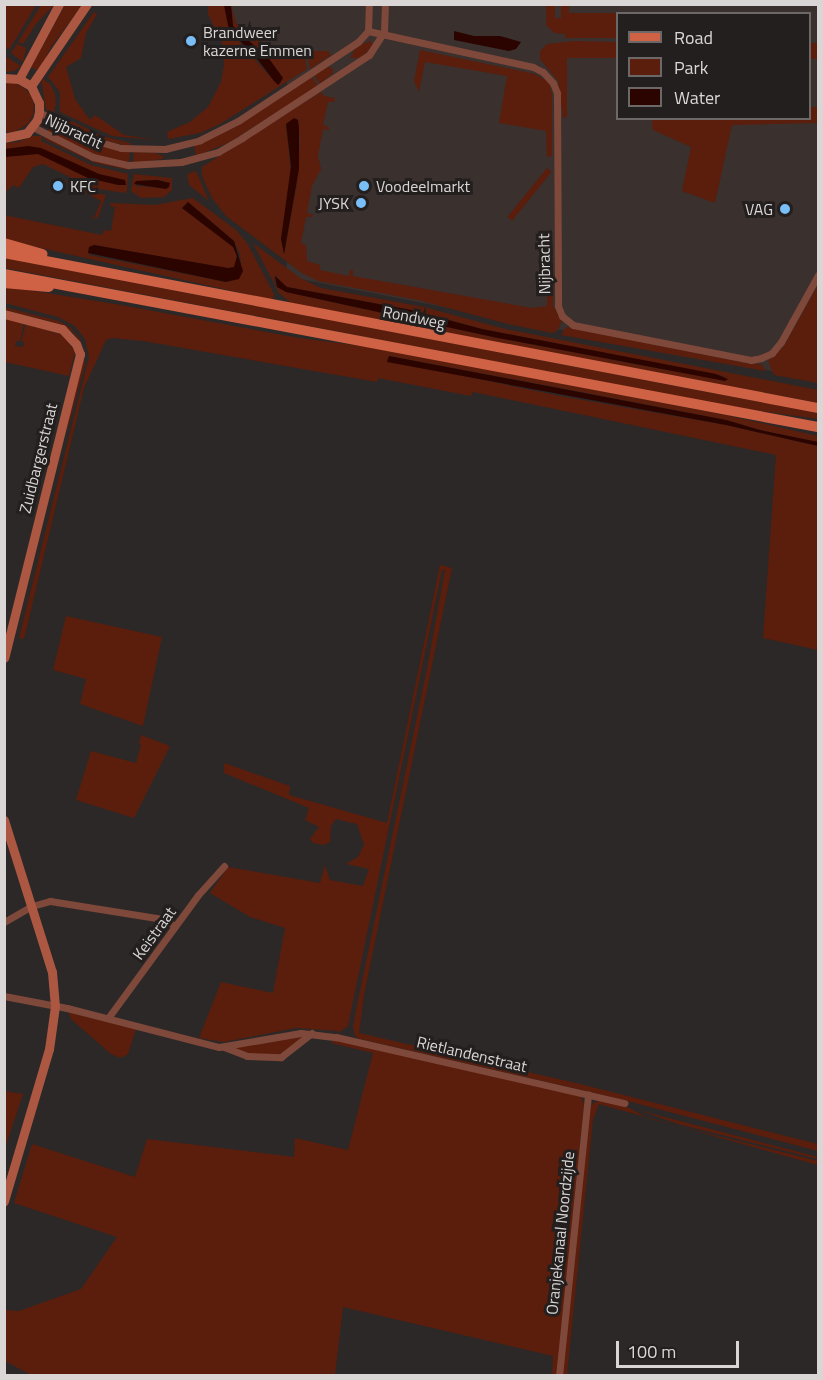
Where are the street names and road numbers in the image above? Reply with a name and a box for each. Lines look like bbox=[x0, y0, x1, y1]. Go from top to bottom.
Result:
street label: Nijbracht bbox=[42, 109, 106, 153]
street label: Nijbracht bbox=[534, 233, 554, 295]
street label: Rondweg bbox=[381, 302, 447, 332]
street label: Zuidbargerstraat bbox=[15, 401, 61, 515]
street label: Keistraat bbox=[128, 903, 180, 963]
street label: Rietlandenstraat bbox=[415, 1032, 529, 1076]
street label: Oranjekanaal Noordzijde bbox=[542, 1150, 578, 1316]

